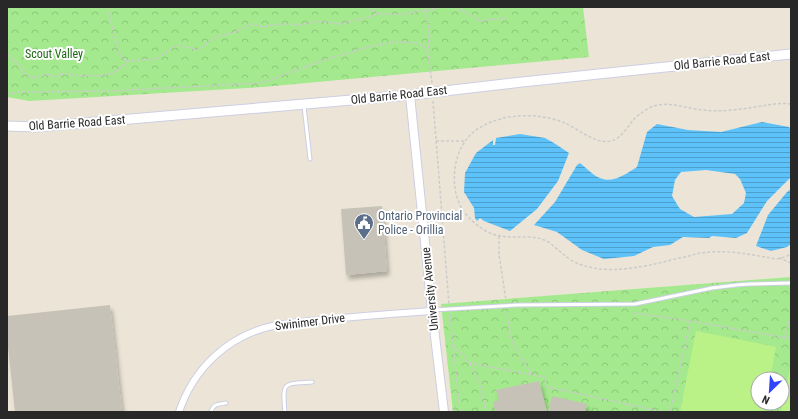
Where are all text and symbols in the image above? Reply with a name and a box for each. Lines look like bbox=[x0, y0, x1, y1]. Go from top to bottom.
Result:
park label: Scout Valley bbox=[25, 47, 83, 61]
street label: Old Barrie Road East bbox=[673, 49, 771, 73]
street label: Old Barrie Road East bbox=[350, 83, 448, 107]
street label: Old Barrie Road East bbox=[28, 113, 126, 133]
place label: Ontario Provincial Police - Orillia bbox=[378, 209, 462, 237]
public building icon: Ontario Provincial Police - Orillia bbox=[353, 212, 375, 240]
street label: University Avenue bbox=[419, 246, 441, 331]
street label: Swinimer Drive bbox=[274, 311, 346, 333]
north arrow bbox=[750, 371, 790, 411]
text: N bbox=[760, 392, 772, 407]

